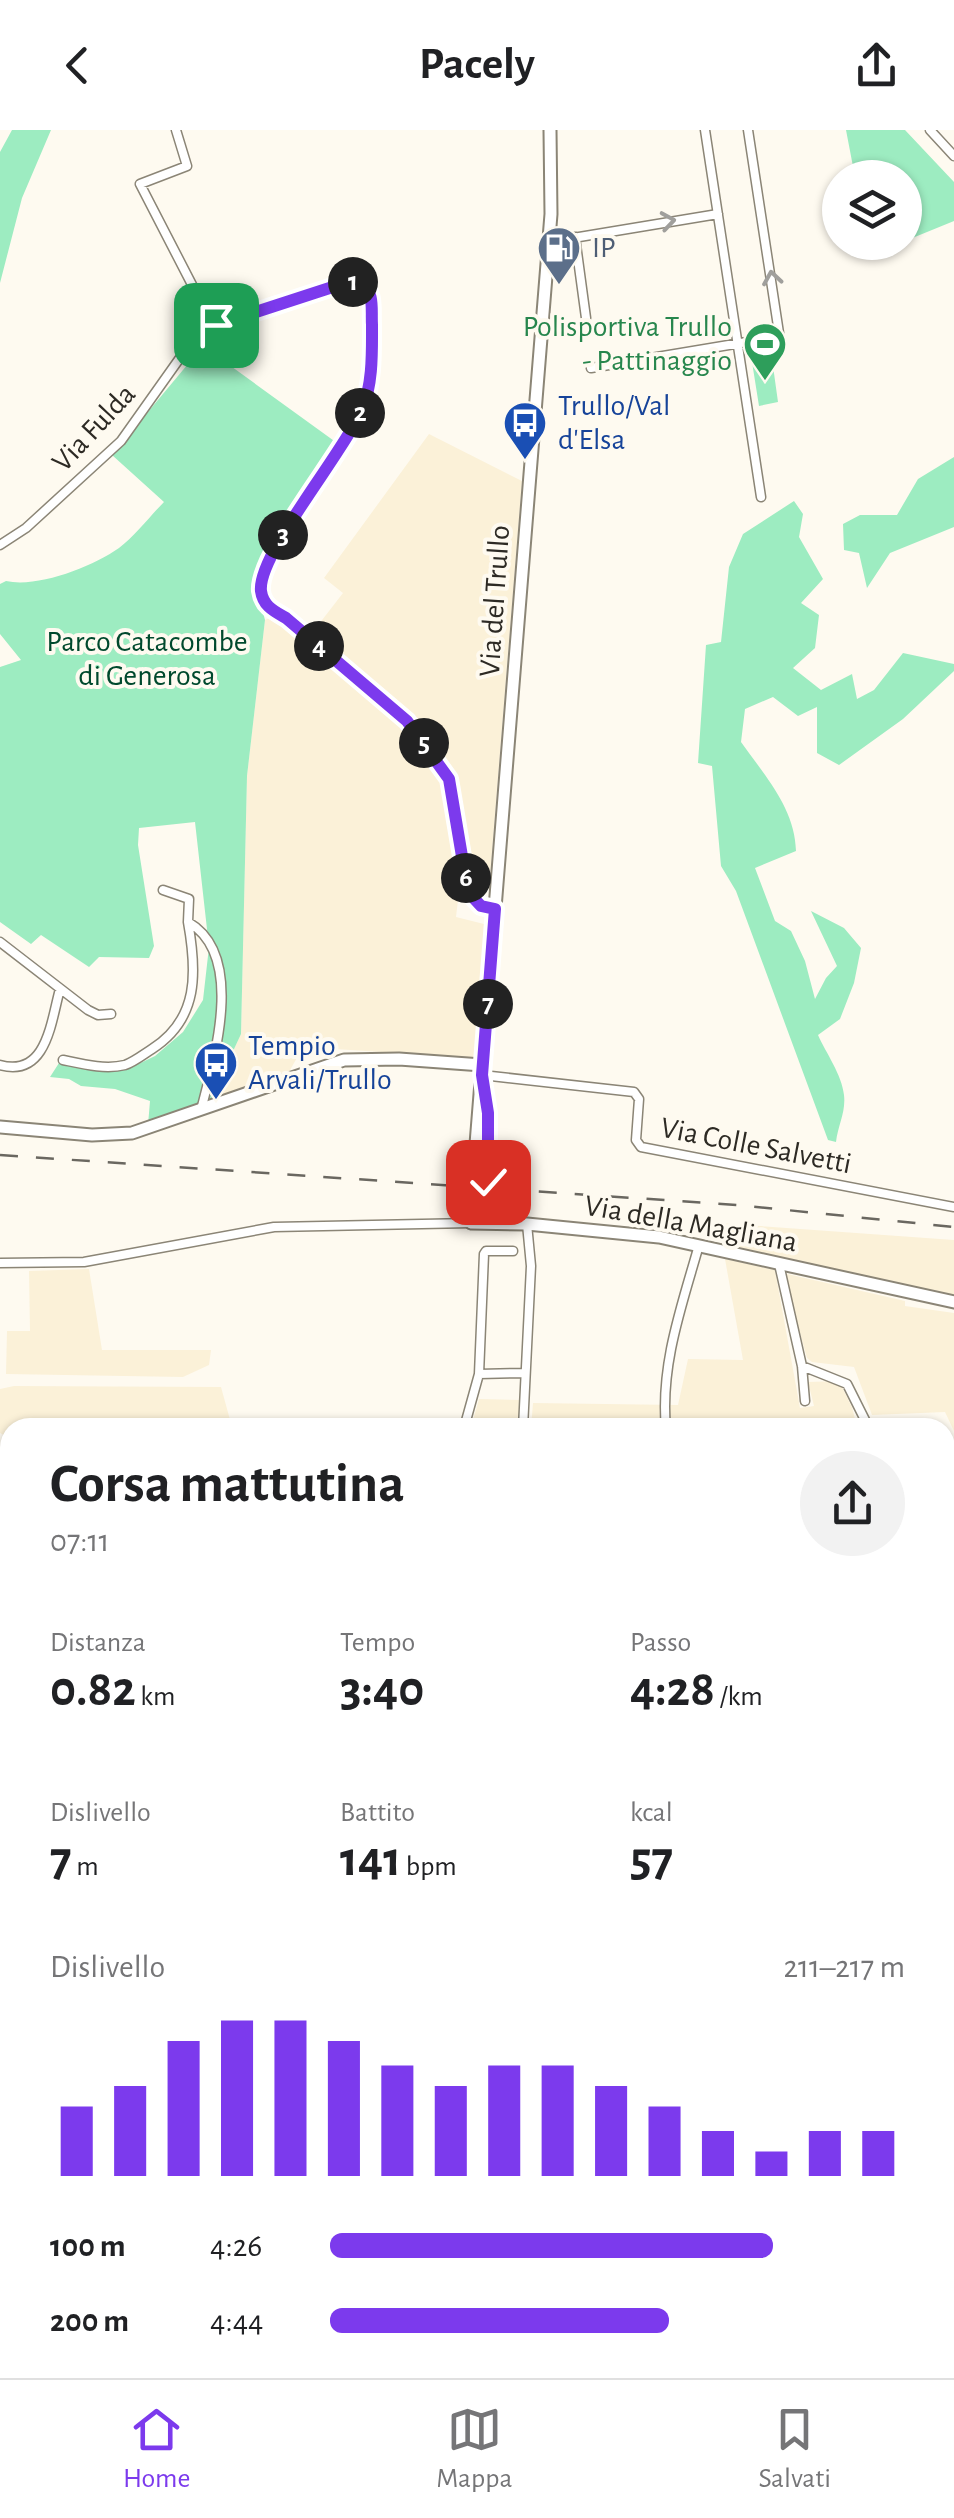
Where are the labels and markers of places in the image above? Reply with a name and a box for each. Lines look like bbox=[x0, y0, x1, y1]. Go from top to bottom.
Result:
fuel station icon: IP bbox=[536, 225, 582, 286]
place label: IP bbox=[592, 233, 616, 263]
pin: 1 bbox=[328, 257, 378, 307]
pin bbox=[174, 283, 259, 368]
place label: Polisportiva Trullo - Pattinaggio bbox=[523, 312, 732, 376]
sports icon: Polisportiva Trullo - Pattinaggio bbox=[742, 321, 788, 382]
pin: 2 bbox=[335, 388, 385, 438]
place label: Trullo/Val d'Elsa bbox=[558, 391, 671, 455]
bus stop icon: Trullo/Val d'Elsa bbox=[502, 400, 548, 461]
pin: 3 bbox=[258, 510, 308, 560]
pin: 4 bbox=[294, 621, 344, 671]
pin: 5 bbox=[399, 718, 449, 768]
pin: 6 bbox=[441, 853, 491, 903]
pin: 7 bbox=[463, 979, 513, 1029]
place label: Tempio Arvali/Trullo bbox=[248, 1031, 392, 1095]
bus stop icon: Tempio Arvali/Trullo bbox=[193, 1040, 239, 1101]
pin bbox=[446, 1140, 531, 1225]

